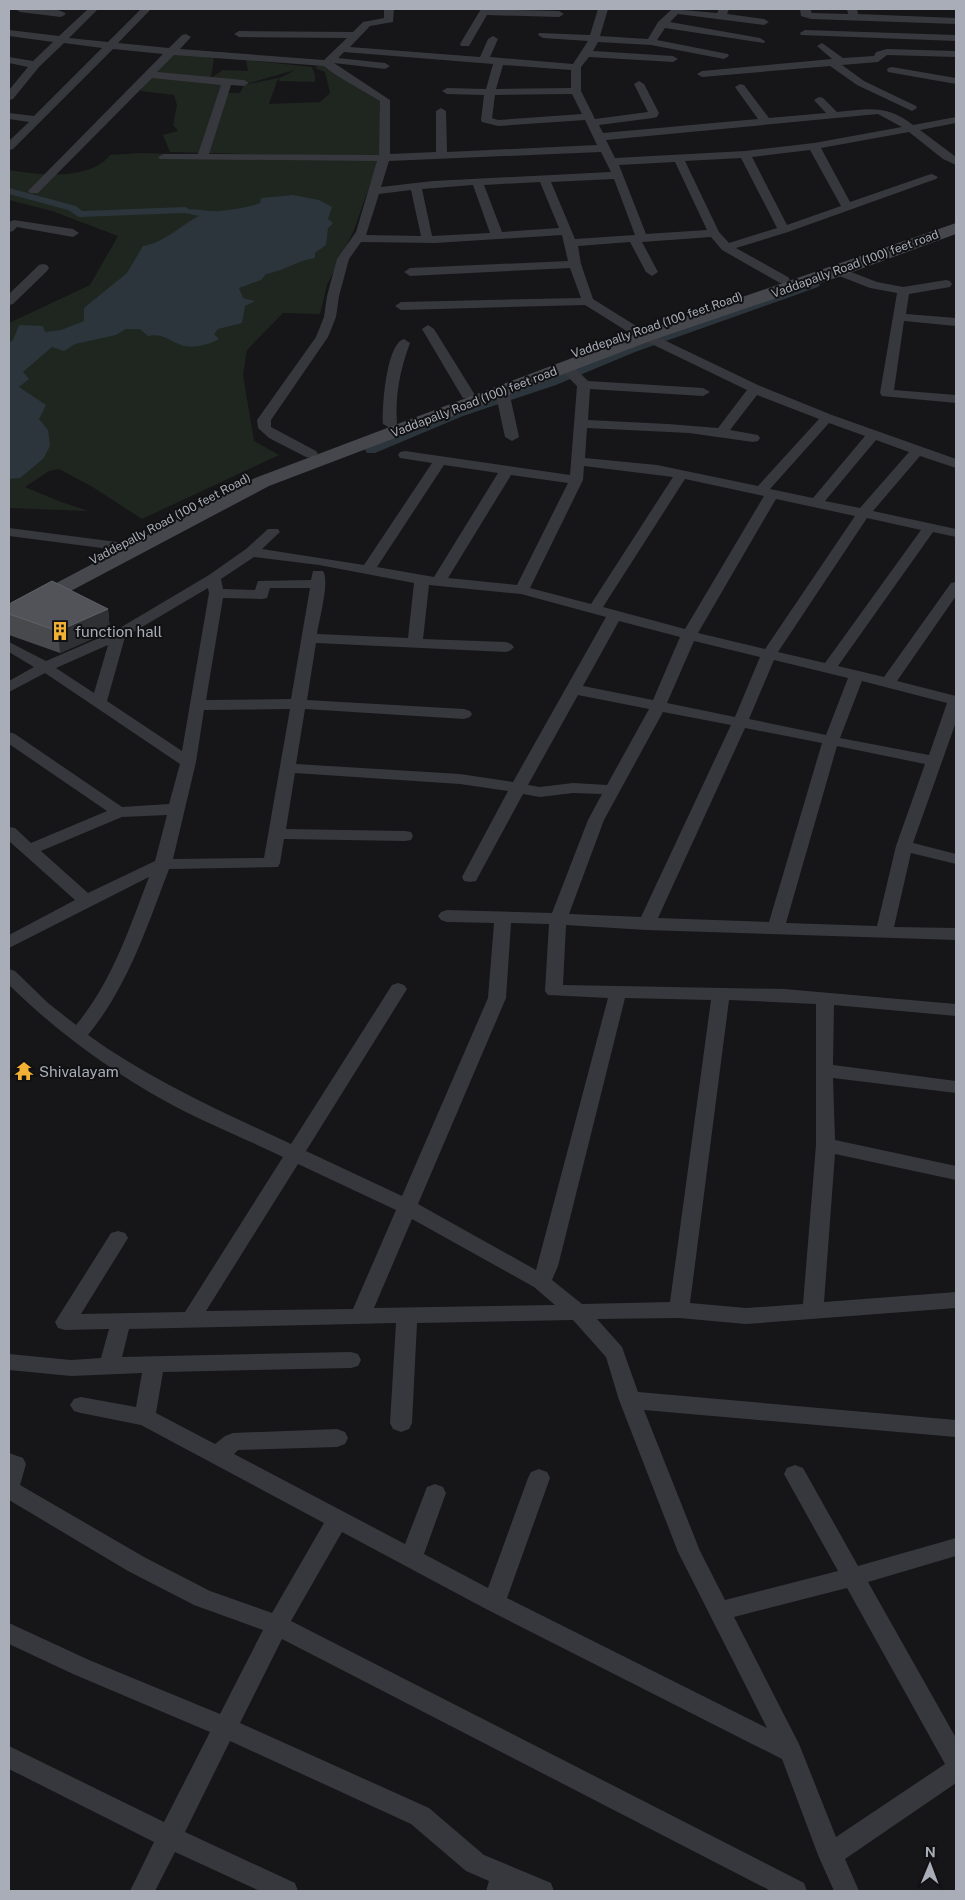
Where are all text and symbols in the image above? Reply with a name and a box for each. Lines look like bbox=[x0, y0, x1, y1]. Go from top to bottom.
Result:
street label: Vaddapally Road (100) feet road bbox=[770, 227, 940, 301]
street label: Vaddepally Road (100 feet Road) bbox=[570, 289, 744, 361]
street label: Vaddapally Road (100) feet road bbox=[389, 364, 559, 440]
street label: Vaddepally Road (100 feet Road) bbox=[87, 471, 253, 567]
building icon: function hall bbox=[49, 620, 71, 642]
place label: function hall bbox=[75, 623, 162, 640]
temple icon: Shivalayam bbox=[13, 1060, 35, 1082]
place label: Shivalayam bbox=[39, 1063, 119, 1080]
north arrow bbox=[905, 1840, 955, 1890]
text: N bbox=[925, 1844, 936, 1860]

